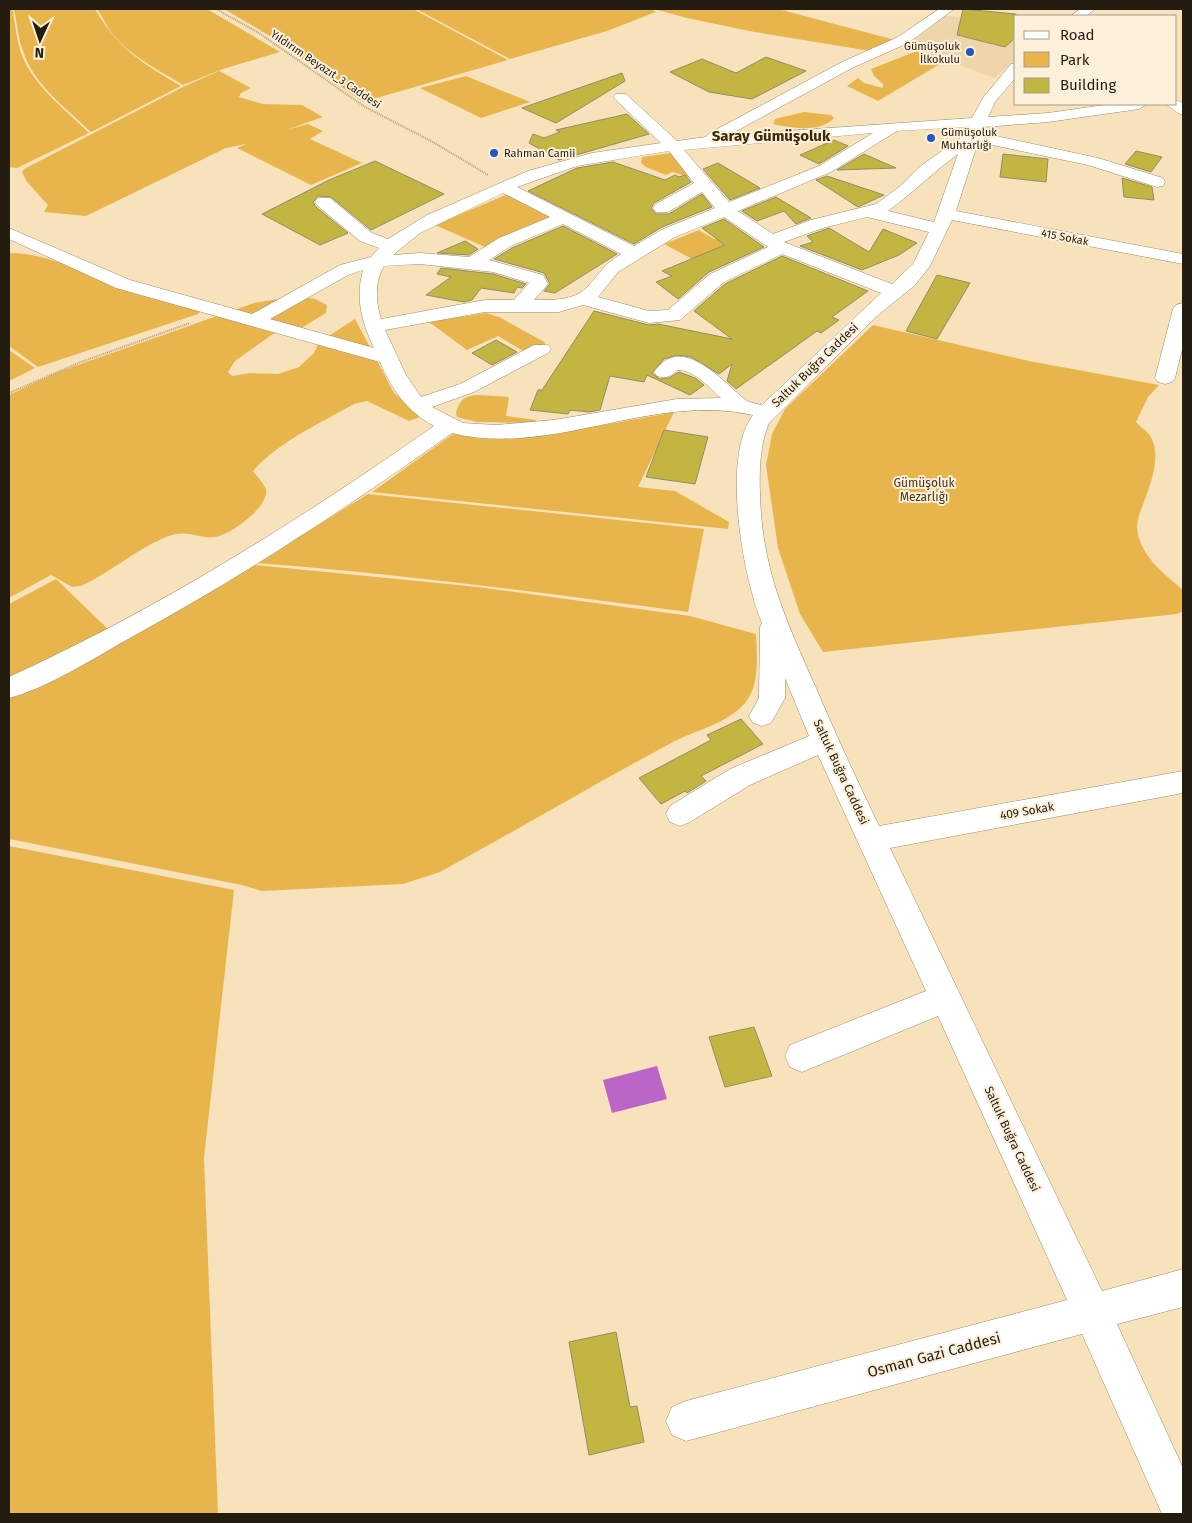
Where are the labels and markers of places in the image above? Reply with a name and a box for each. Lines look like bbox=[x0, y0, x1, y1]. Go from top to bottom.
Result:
place label: Gümüşoluk İlkokulu bbox=[904, 40, 960, 66]
marker: Gümüşoluk İlkokulu bbox=[964, 46, 976, 58]
place label: Gümüşoluk Muhtarlığı bbox=[941, 126, 997, 152]
marker: Gümüşoluk Muhtarlığı bbox=[925, 132, 937, 144]
marker: Rahman Camii bbox=[488, 147, 500, 159]
place label: Rahman Camii bbox=[504, 147, 575, 160]

